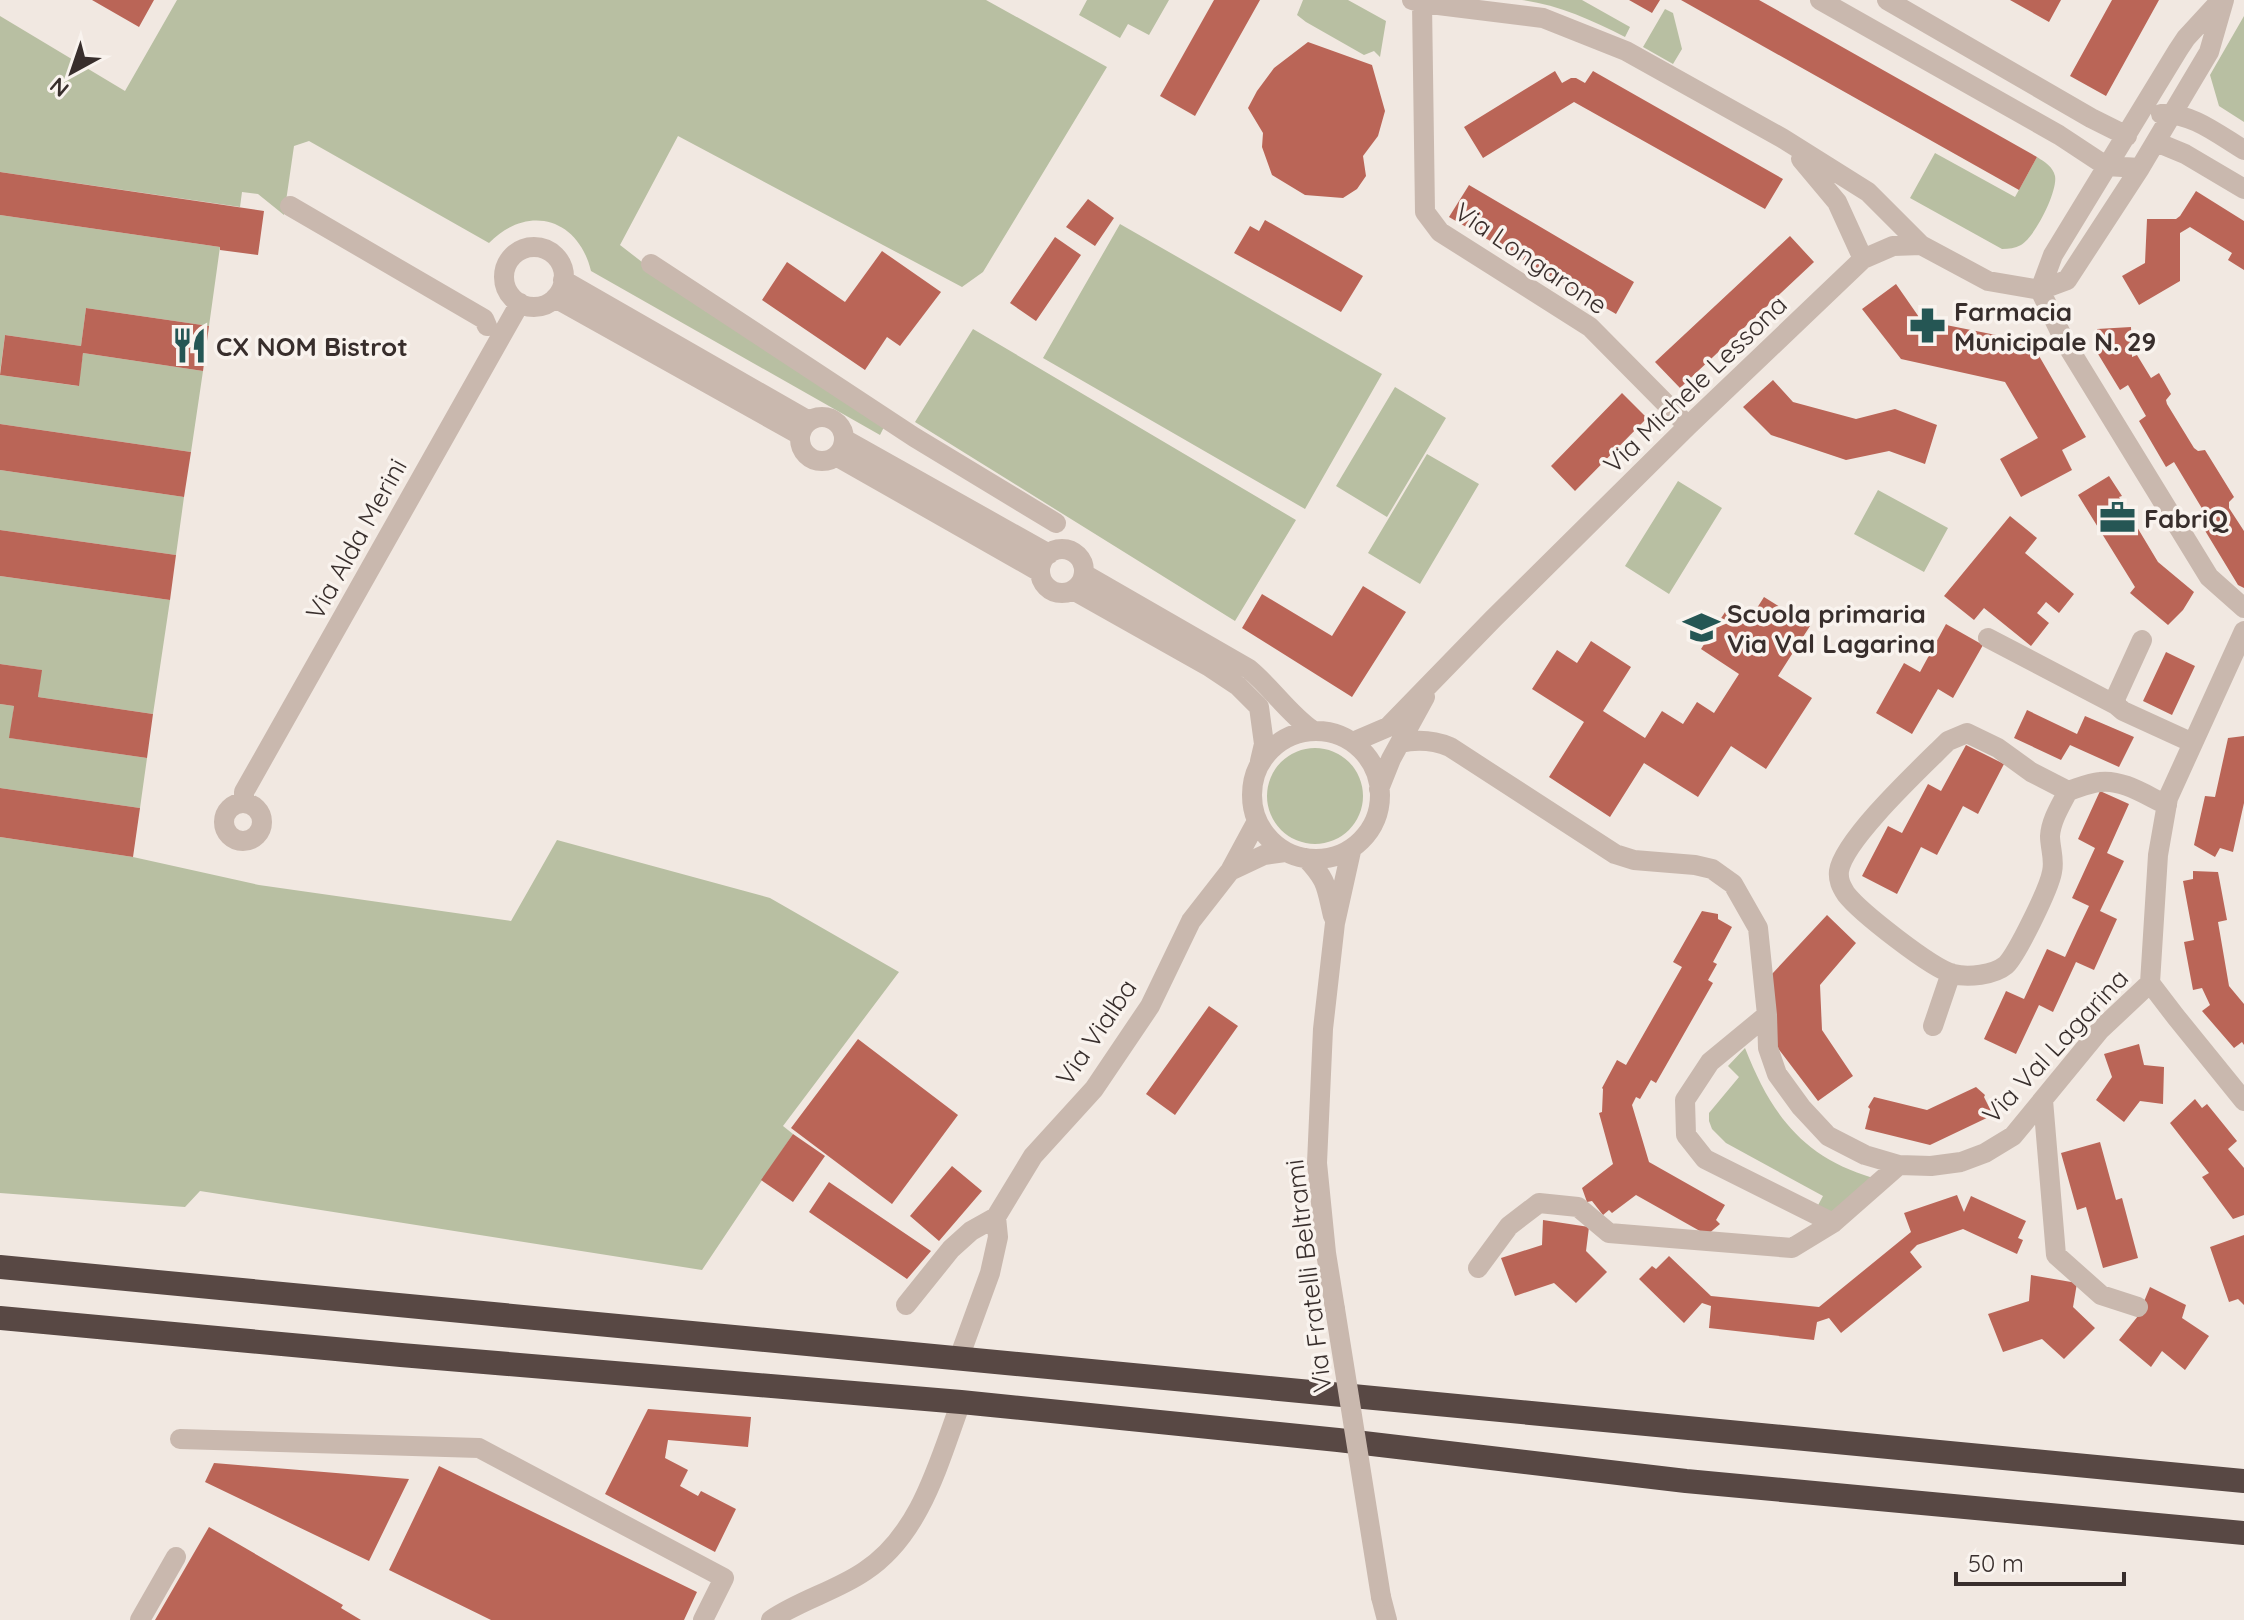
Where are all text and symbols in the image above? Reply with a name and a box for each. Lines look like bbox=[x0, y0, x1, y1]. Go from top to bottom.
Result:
north arrow bbox=[32, 32, 112, 112]
text: N bbox=[44, 71, 74, 103]
street label: Via Longarone bbox=[1448, 195, 1614, 321]
street label: Via Michele Lessona bbox=[1596, 288, 1794, 480]
place label: Farmacia Municipale N. 29 bbox=[1954, 295, 2156, 358]
pharmacy icon: Farmacia Municipale N. 29 bbox=[1909, 307, 1947, 345]
restaurant icon: CX NOM Bistrot bbox=[171, 327, 209, 365]
place label: CX NOM Bistrot bbox=[216, 330, 408, 363]
street label: Via Alda Merini bbox=[298, 453, 414, 625]
office icon: FabriQ bbox=[2099, 499, 2137, 537]
place label: FabriQ bbox=[2144, 502, 2229, 535]
place label: Scuola primaria Via Val Lagarina bbox=[1727, 597, 1935, 660]
school or university icon: Scuola primaria Via Val Lagarina bbox=[1682, 609, 1720, 647]
street label: Via Val Lagarina bbox=[1975, 962, 2135, 1130]
street label: Via Vialba bbox=[1048, 972, 1144, 1092]
street label: Via Fratelli Beltrami bbox=[1277, 1158, 1339, 1394]
scale bar bbox=[1956, 1536, 2124, 1586]
text: 50 m bbox=[1968, 1548, 2024, 1578]

